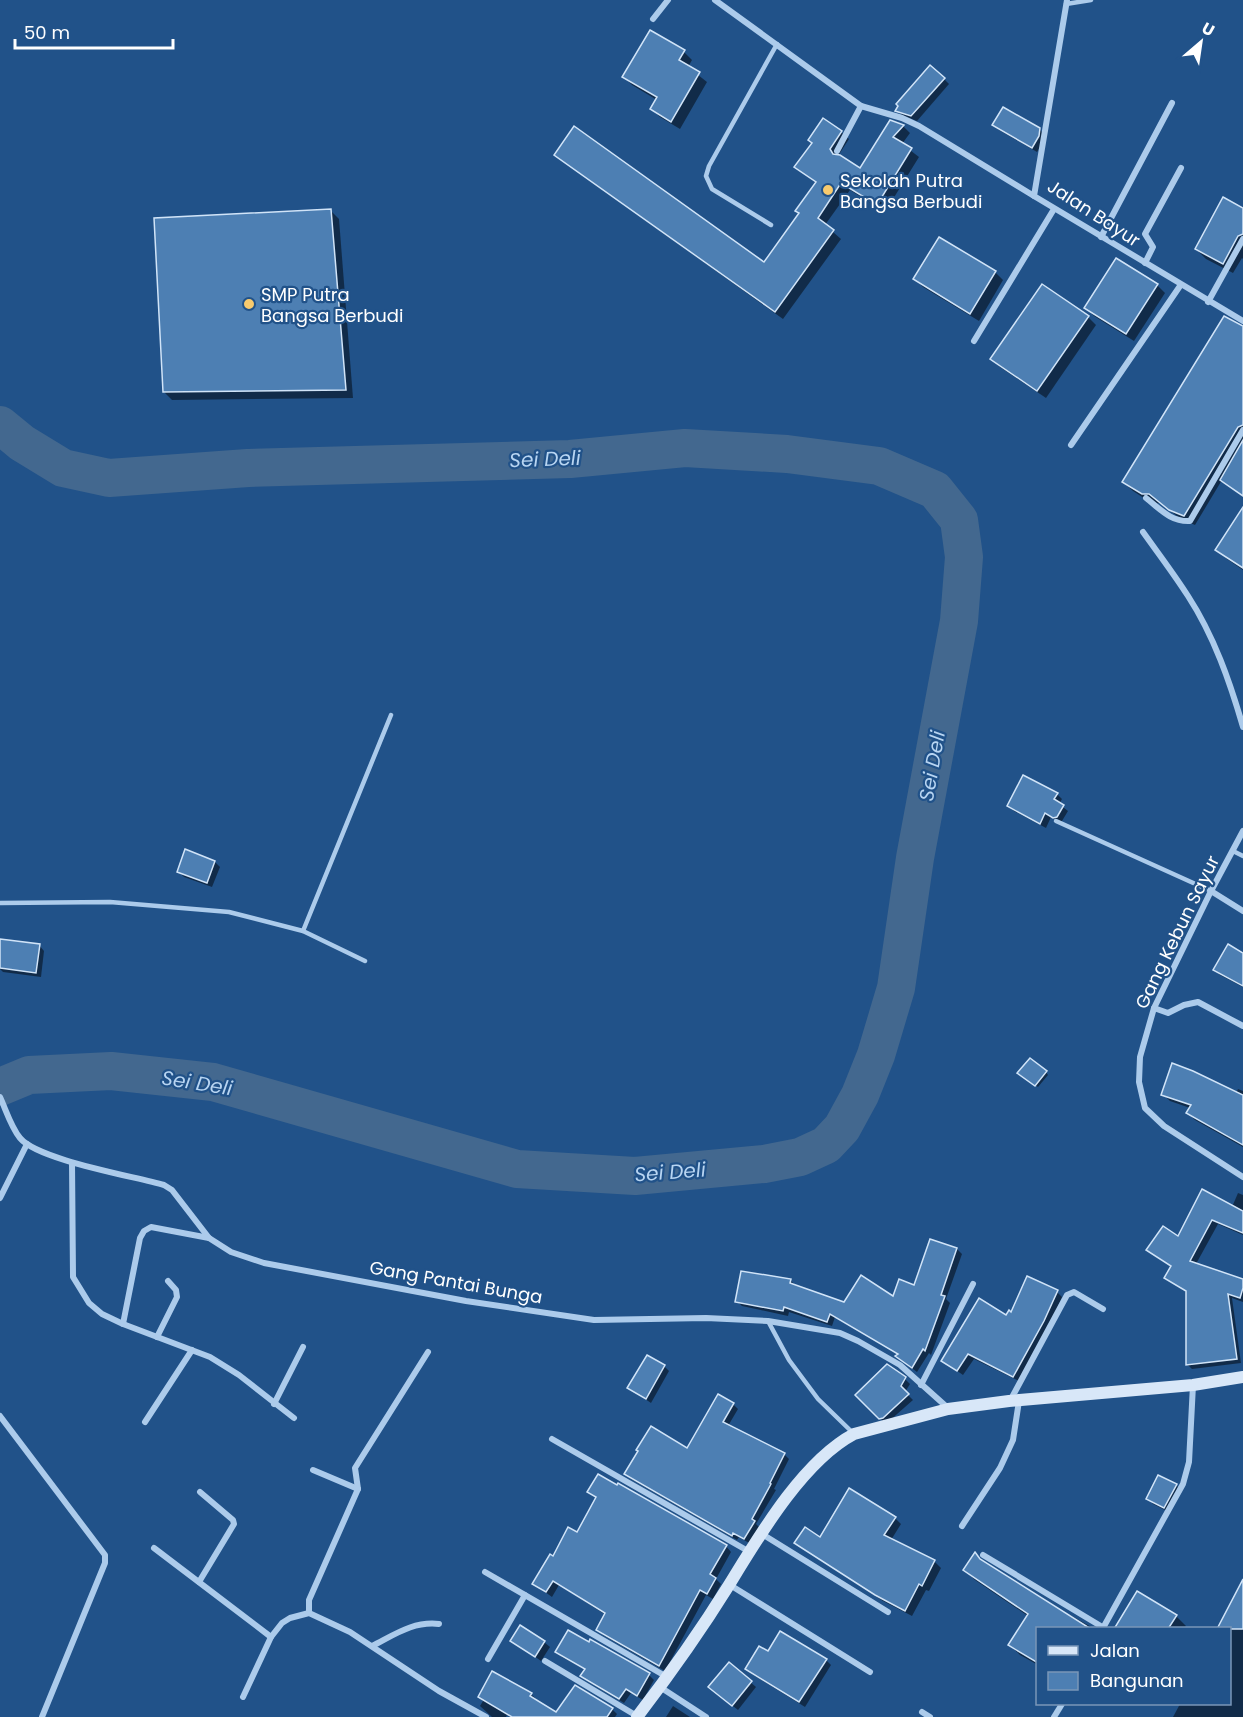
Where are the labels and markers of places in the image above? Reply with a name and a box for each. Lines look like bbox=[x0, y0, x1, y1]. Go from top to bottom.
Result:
place label: Sekolah Putra Bangsa Berbudi bbox=[840, 168, 982, 214]
marker: Sekolah Putra Bangsa Berbudi bbox=[821, 183, 835, 197]
place label: SMP Putra Bangsa Berbudi bbox=[261, 282, 403, 328]
marker: SMP Putra Bangsa Berbudi bbox=[242, 297, 256, 311]

